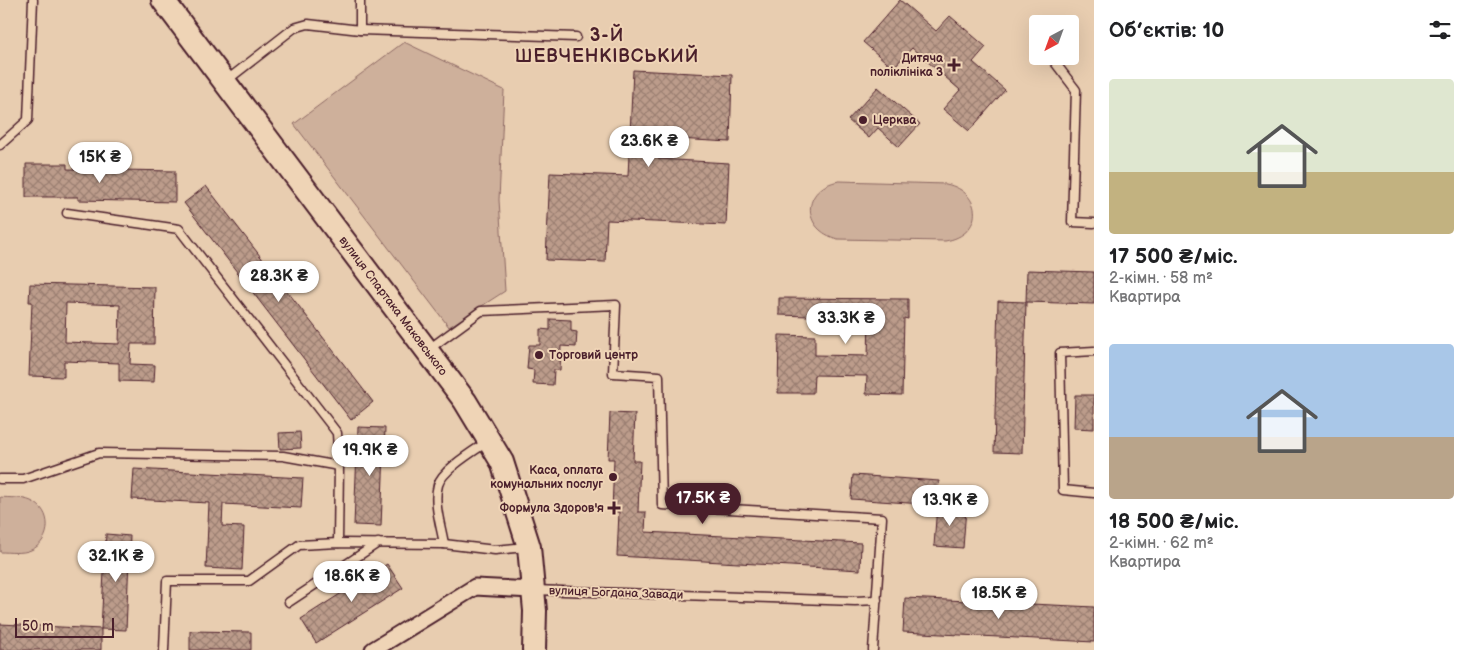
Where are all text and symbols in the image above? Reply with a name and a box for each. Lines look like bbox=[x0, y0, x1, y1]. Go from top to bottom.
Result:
north arrow bbox=[1029, 15, 1079, 65]
map controls bbox=[1029, 15, 1079, 65]
icon: filters bbox=[1426, 16, 1454, 44]
text: Об’єктів: 10 bbox=[1109, 18, 1224, 43]
district label: 3-Й ШЕВЧЕНКІВСЬКИЙ bbox=[515, 23, 699, 67]
place label: Дитяча поліклініка 3 bbox=[870, 51, 944, 80]
marker: Дитяча поліклініка 3 bbox=[947, 58, 961, 72]
icon: home bbox=[1237, 111, 1327, 201]
place label: Церква bbox=[873, 113, 917, 128]
marker: Церква bbox=[857, 114, 869, 126]
pin: 23.6K ₴ bbox=[603, 126, 695, 168]
text: 23.6K ₴ bbox=[620, 132, 678, 151]
pin: 15K ₴ bbox=[65, 142, 135, 184]
text: 15K ₴ bbox=[79, 148, 121, 167]
street label: вулиця Спартака Маковського bbox=[336, 233, 450, 379]
text: 17 500 ₴/міс. bbox=[1109, 244, 1238, 269]
pin: 28.3K ₴ bbox=[233, 260, 325, 303]
text: 28.3K ₴ bbox=[250, 267, 308, 286]
text: 2-кімн. · 58 m² bbox=[1109, 269, 1213, 288]
text: Квартира bbox=[1109, 288, 1181, 307]
pin: 33.3K ₴ bbox=[800, 302, 892, 345]
text: 33.3K ₴ bbox=[817, 309, 875, 328]
place label: Торговий центр bbox=[549, 348, 638, 363]
marker: Торговий центр bbox=[533, 349, 545, 361]
icon: home bbox=[1237, 376, 1327, 466]
pin: 19.9K ₴ bbox=[324, 434, 416, 477]
text: 19.9K ₴ bbox=[343, 441, 397, 460]
place label: Каса, оплата комунальних послуг bbox=[490, 463, 604, 492]
marker: Каса, оплата комунальних послуг bbox=[607, 471, 619, 483]
pin: 17.5K ₴ bbox=[657, 482, 749, 525]
pin: 13.9K ₴ bbox=[904, 484, 996, 527]
text: 17.5K ₴ bbox=[676, 489, 730, 508]
text: 13.9K ₴ bbox=[923, 491, 977, 510]
place label: Формула Здоров'я bbox=[500, 501, 604, 516]
marker: Формула Здоров'я bbox=[608, 502, 620, 514]
text: 18 500 ₴/міс. bbox=[1109, 509, 1239, 534]
text: 2-кімн. · 62 m² bbox=[1109, 534, 1214, 553]
pin: 32.1K ₴ bbox=[70, 540, 162, 583]
text: 32.1K ₴ bbox=[88, 547, 144, 566]
text: Квартира bbox=[1109, 553, 1181, 572]
pin: 18.6K ₴ bbox=[306, 560, 398, 603]
text: 18.6K ₴ bbox=[324, 567, 380, 586]
pin: 18.5K ₴ bbox=[953, 578, 1045, 620]
street label: вулиця Богдана Завади bbox=[548, 583, 684, 603]
text: 18.5K ₴ bbox=[972, 584, 1026, 603]
scale bar bbox=[15, 615, 114, 638]
text: 50 m bbox=[22, 618, 54, 635]

